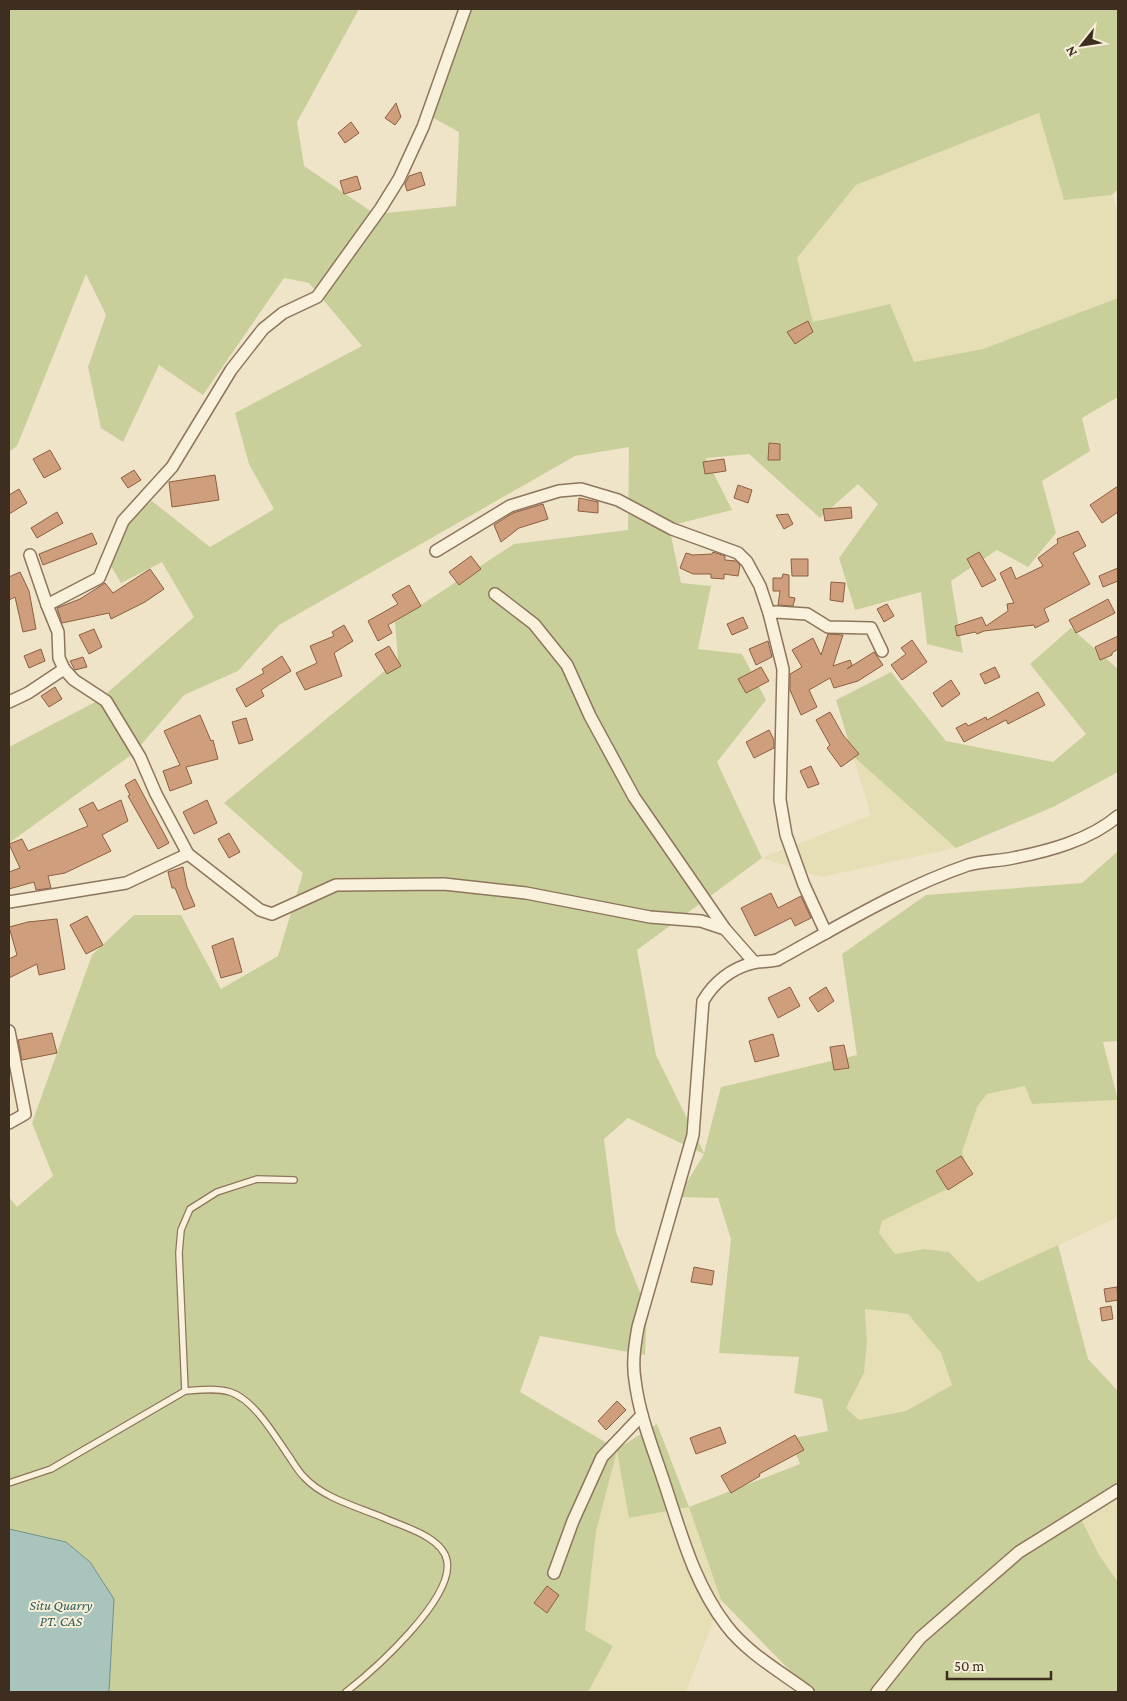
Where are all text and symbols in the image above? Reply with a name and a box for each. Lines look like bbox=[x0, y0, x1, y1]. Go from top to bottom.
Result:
north arrow bbox=[1057, 20, 1107, 70]
text: N bbox=[1061, 43, 1080, 60]
water label: Situ Quarry PT. CAS bbox=[30, 1597, 93, 1629]
scale bar bbox=[947, 1648, 1051, 1680]
text: 50 m bbox=[954, 1658, 984, 1674]

